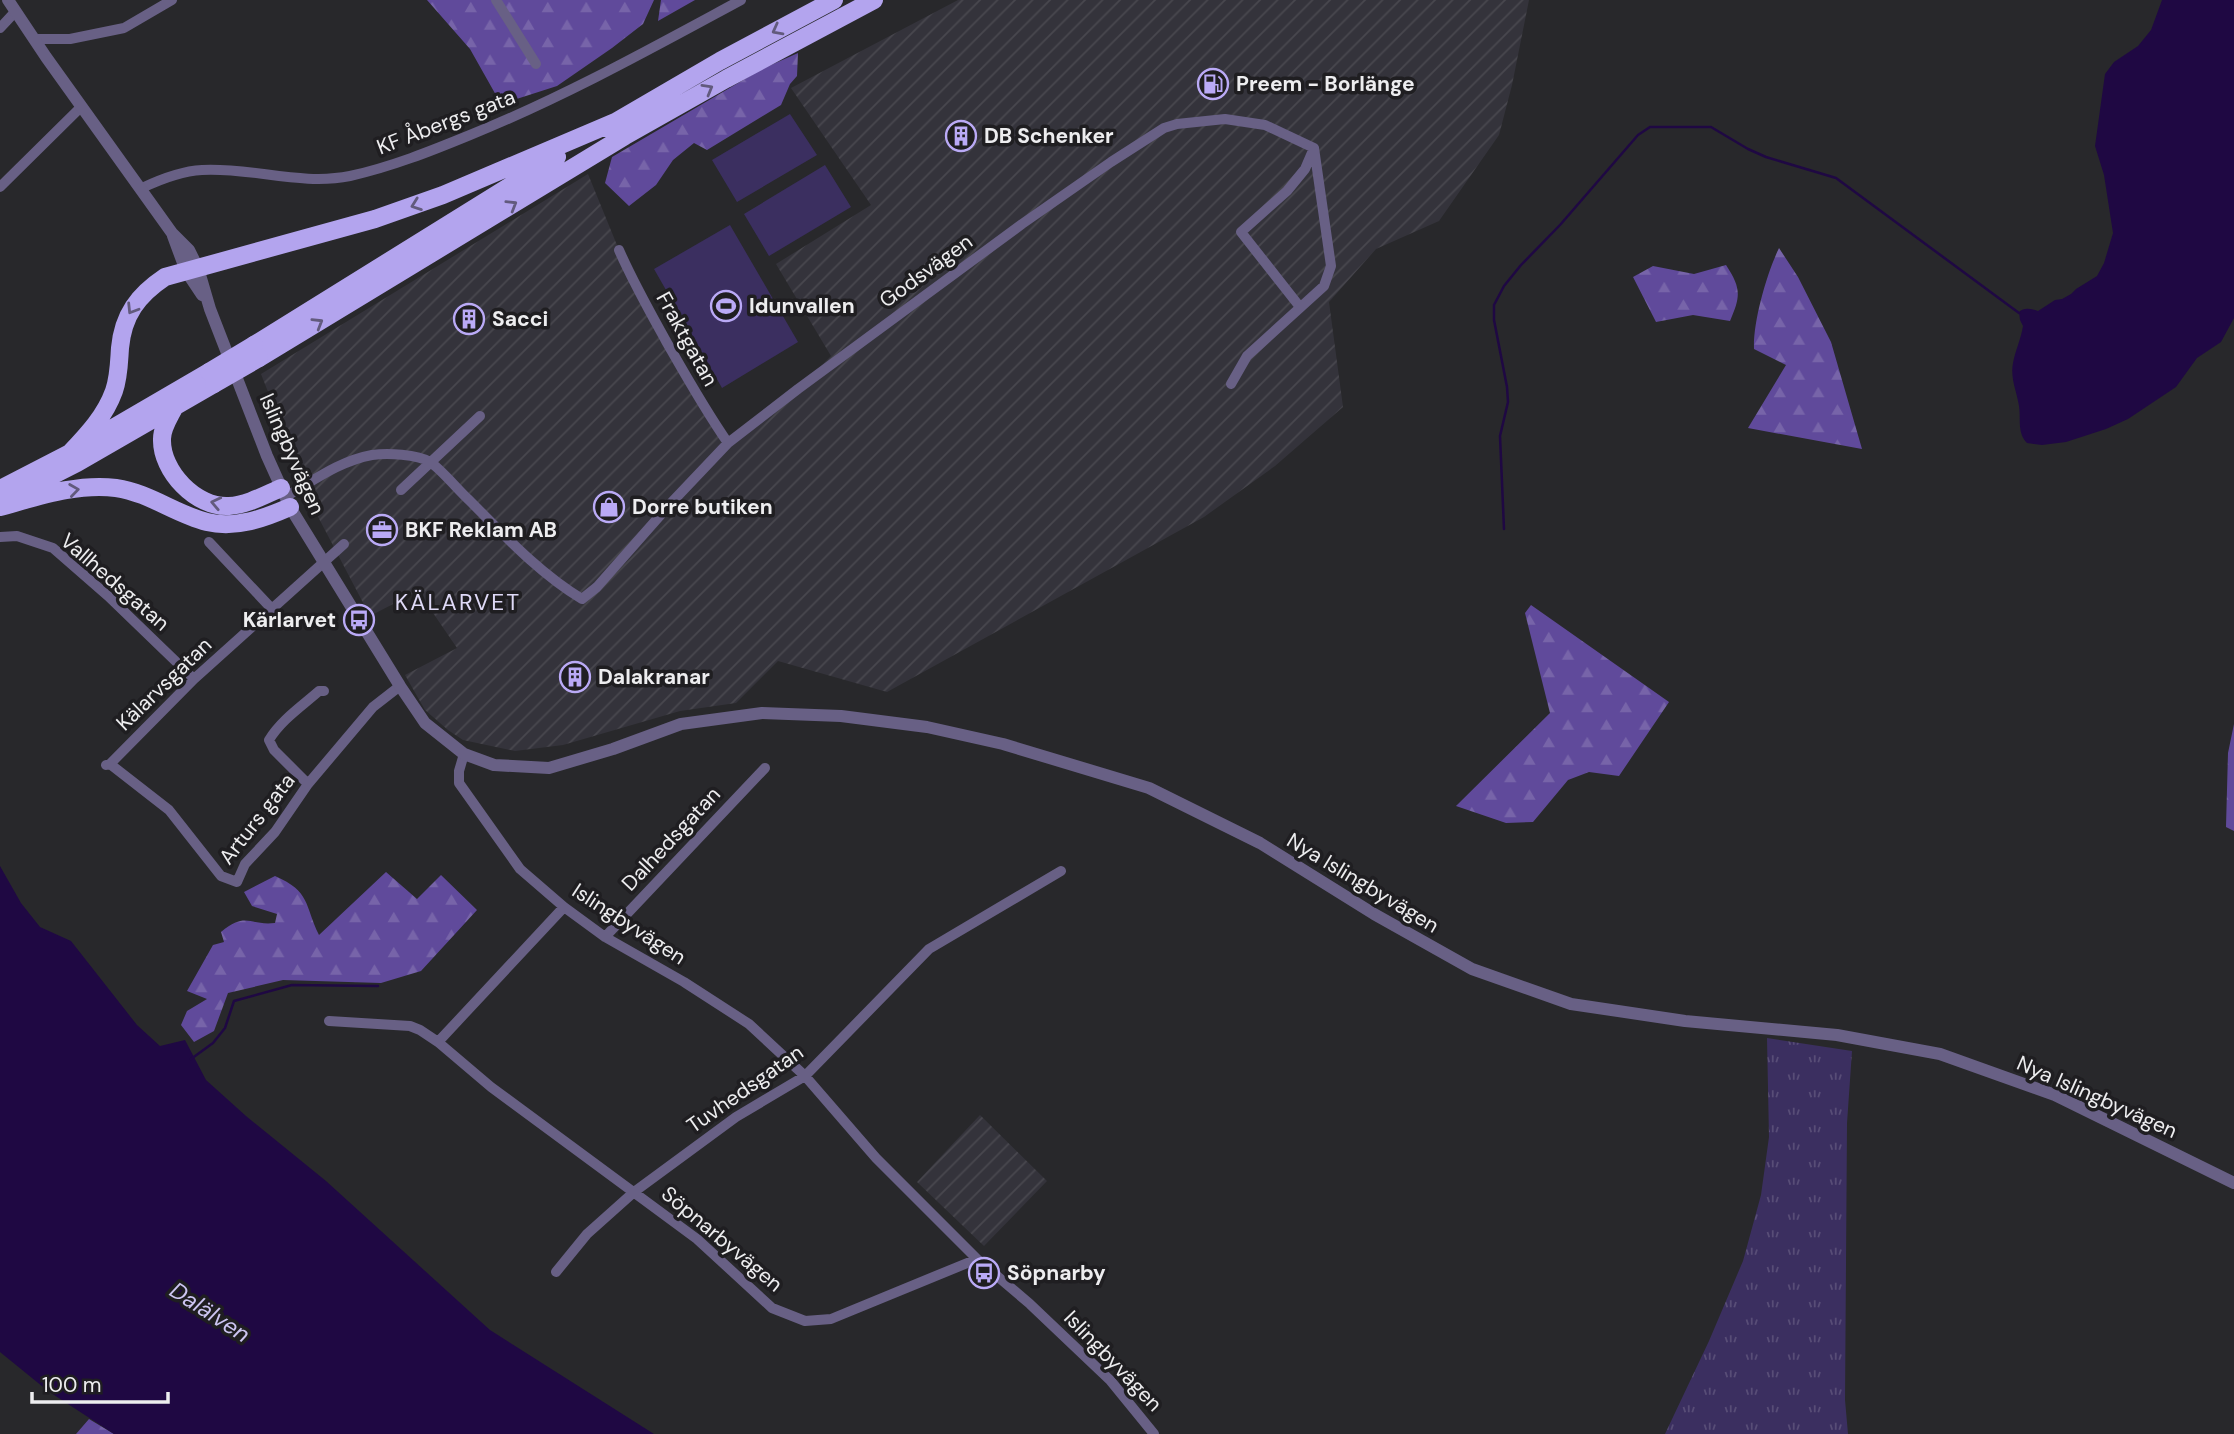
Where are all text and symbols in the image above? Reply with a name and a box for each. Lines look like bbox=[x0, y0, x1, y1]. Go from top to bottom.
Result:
one-way arrow bbox=[772, 22, 784, 35]
fuel station icon: Preem - Borlänge bbox=[1196, 67, 1230, 101]
place label: Preem - Borlänge bbox=[1236, 70, 1415, 98]
street label: KF Åbergs gata bbox=[373, 83, 519, 161]
one-way arrow bbox=[700, 84, 713, 97]
building icon: DB Schenker bbox=[944, 119, 978, 153]
place label: DB Schenker bbox=[984, 122, 1114, 150]
one-way arrow bbox=[411, 197, 423, 211]
one-way arrow bbox=[505, 200, 518, 213]
street label: Godsvägen bbox=[874, 228, 978, 314]
street label: Fraktgatan bbox=[650, 287, 724, 391]
sports icon: Idunvallen bbox=[709, 289, 743, 323]
place label: Idunvallen bbox=[749, 292, 855, 320]
one-way arrow bbox=[128, 301, 141, 314]
building icon: Sacci bbox=[452, 302, 486, 336]
place label: Sacci bbox=[492, 305, 548, 333]
one-way arrow bbox=[310, 318, 323, 331]
street label: Islingbyvägen bbox=[253, 389, 331, 519]
one-way arrow bbox=[69, 482, 80, 497]
shop icon: Dorre butiken bbox=[592, 490, 626, 524]
place label: Dorre butiken bbox=[632, 493, 773, 521]
one-way arrow bbox=[211, 497, 223, 512]
office icon: BKF Reklam AB bbox=[365, 513, 399, 547]
place label: BKF Reklam AB bbox=[405, 516, 557, 544]
street label: Vallhedsgatan bbox=[55, 527, 175, 637]
district label: KÄLARVET bbox=[395, 587, 521, 617]
bus stop icon: Kärlarvet bbox=[342, 603, 376, 637]
place label: Kärlarvet bbox=[243, 606, 336, 634]
street label: Kälarvsgatan bbox=[110, 631, 218, 737]
building icon: Dalakranar bbox=[558, 660, 592, 694]
place label: Dalakranar bbox=[598, 663, 710, 691]
street label: Arturs gata bbox=[213, 768, 301, 870]
street label: Dalhedsgatan bbox=[615, 781, 727, 897]
street label: Nya Islingbyvägen bbox=[1282, 827, 1444, 939]
street label: Islingbyvägen bbox=[567, 877, 691, 971]
street label: Tuvhedsgatan bbox=[681, 1038, 809, 1140]
street label: Nya Islingbyvägen bbox=[2012, 1049, 2182, 1145]
street label: Söpnarbyvägen bbox=[655, 1180, 789, 1298]
bus stop icon: Söpnarby bbox=[967, 1256, 1001, 1290]
place label: Söpnarby bbox=[1007, 1259, 1106, 1287]
water label: Dalälven bbox=[164, 1275, 256, 1349]
street label: Islingbyvägen bbox=[1058, 1304, 1168, 1418]
scale bar bbox=[32, 1360, 168, 1404]
text: 100 m bbox=[42, 1371, 102, 1399]

